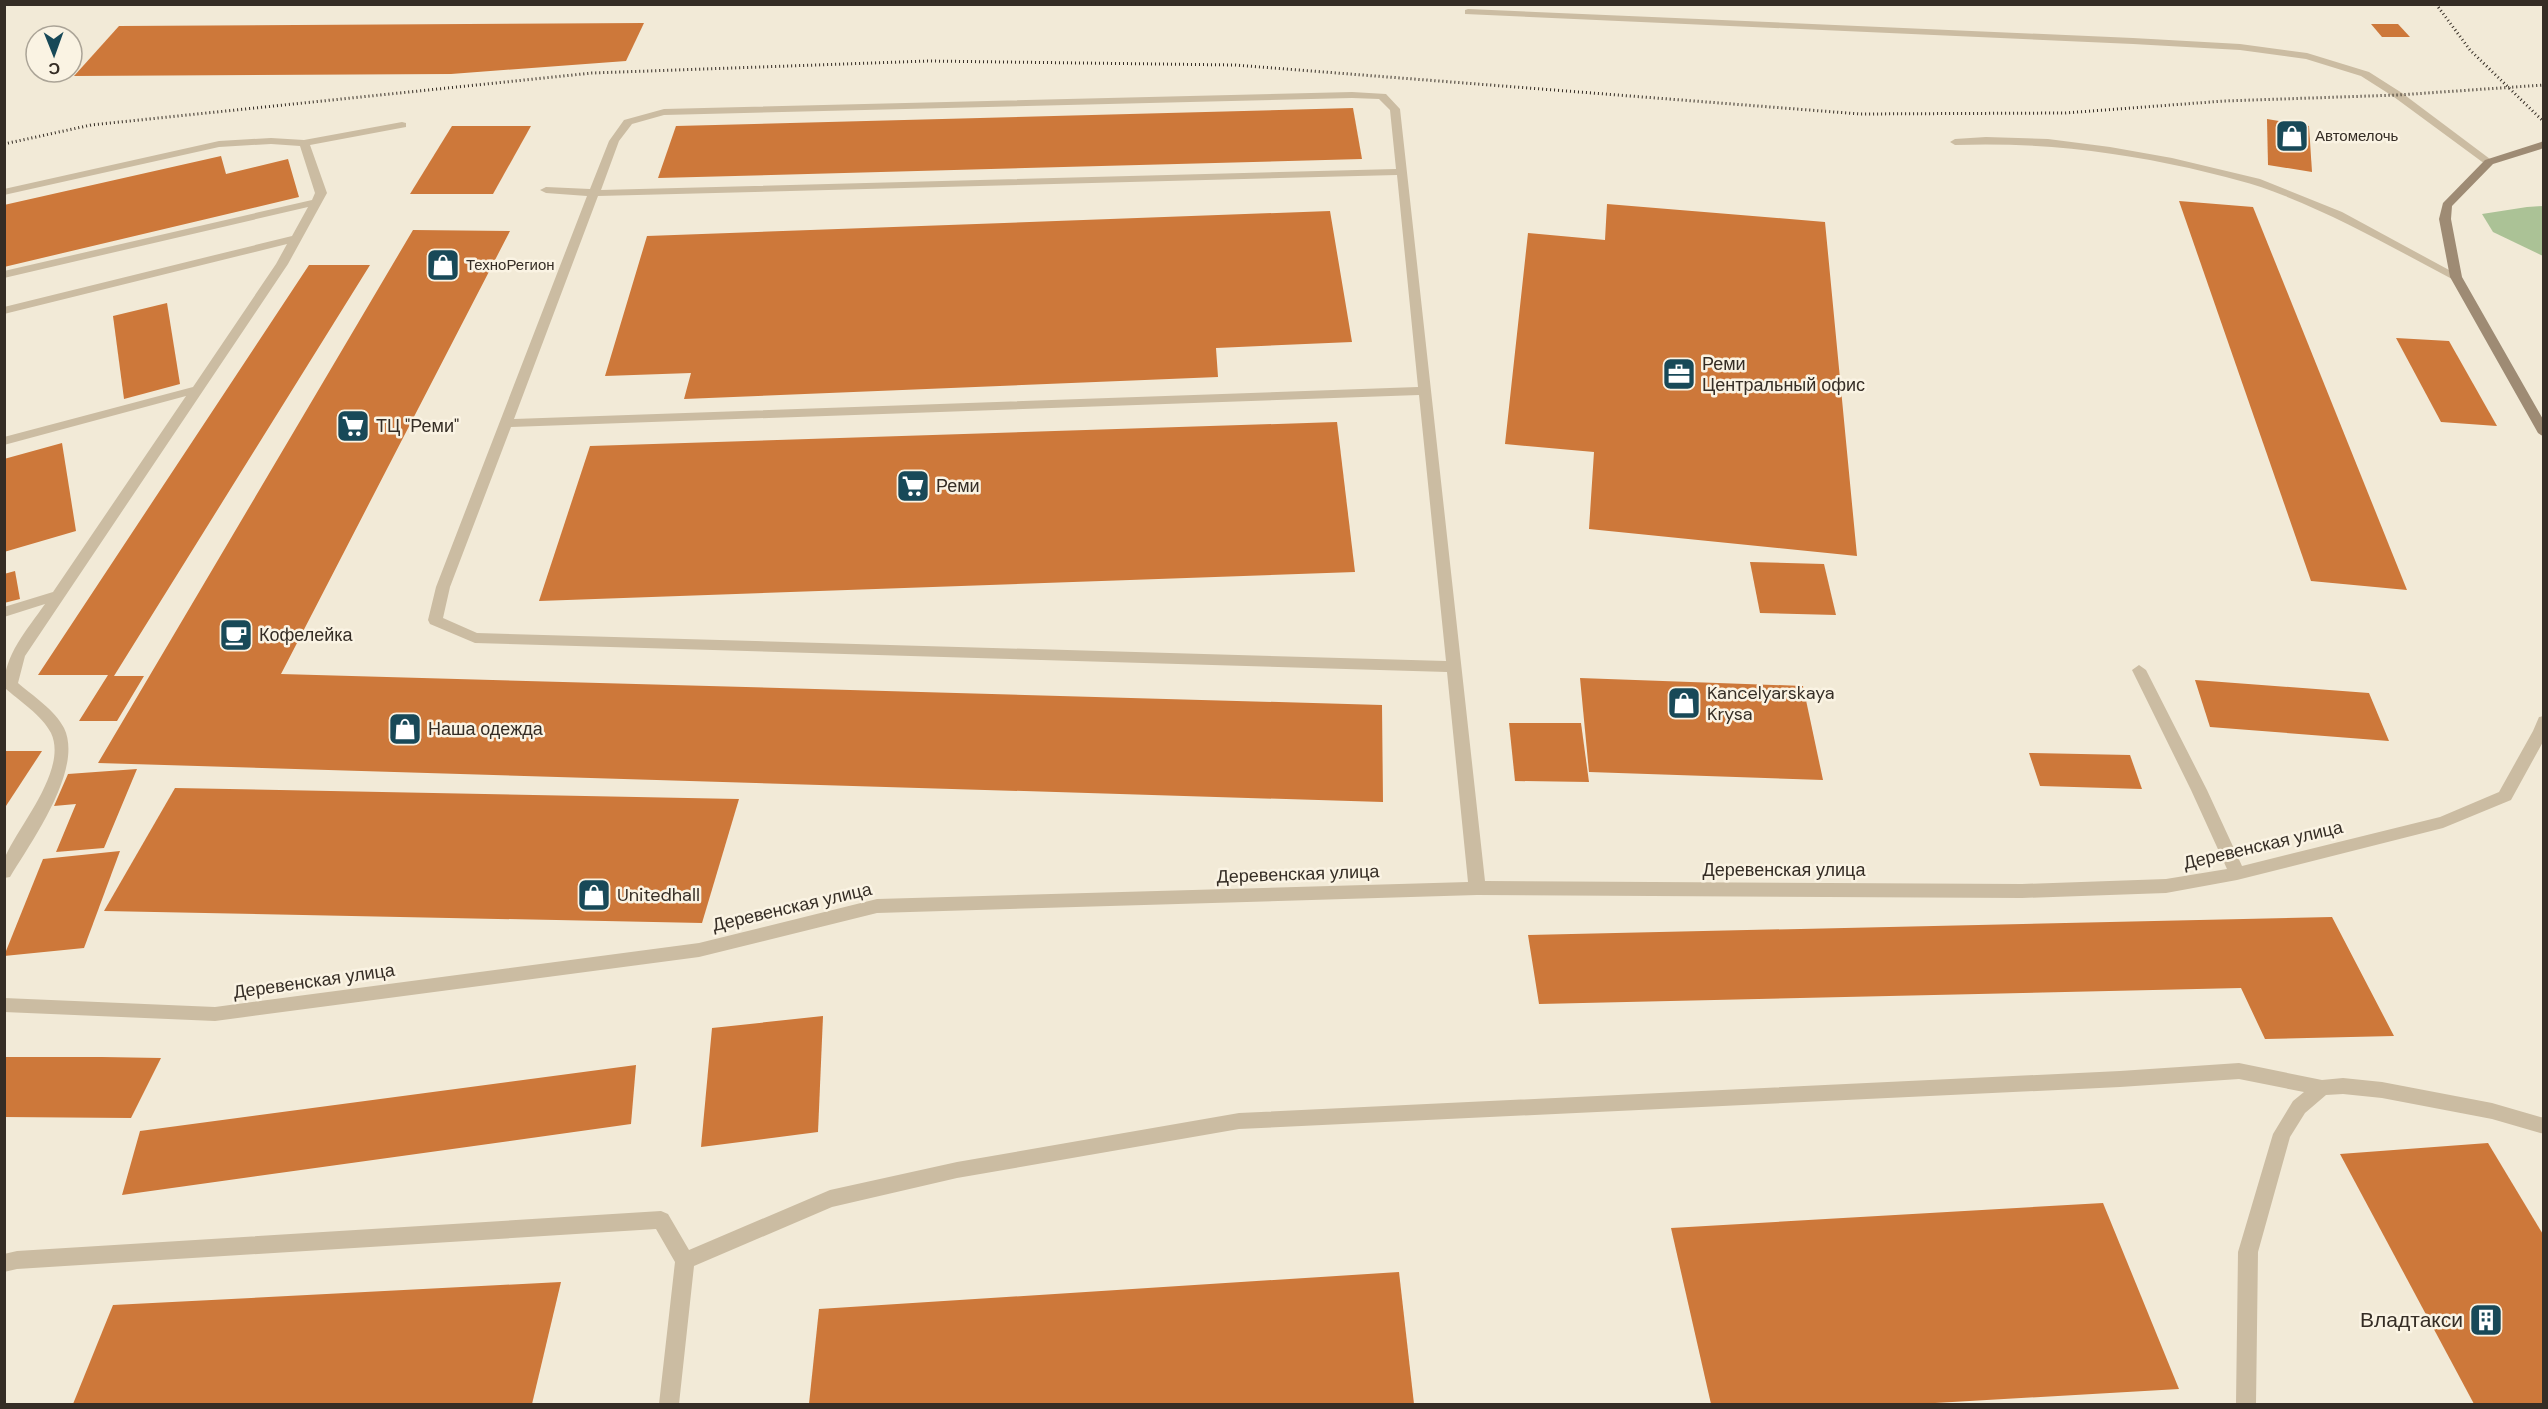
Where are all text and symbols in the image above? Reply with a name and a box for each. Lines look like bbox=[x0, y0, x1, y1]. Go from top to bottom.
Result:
north arrow bbox=[24, 24, 84, 84]
text: С bbox=[48, 58, 60, 79]
shop icon: Автомелочь bbox=[2274, 118, 2310, 154]
place label: Автомелочь bbox=[2315, 126, 2399, 146]
shop icon: ТехноРегион bbox=[425, 247, 461, 283]
place label: ТехноРегион bbox=[466, 255, 555, 275]
place label: Реми Центральный офис bbox=[1702, 352, 1865, 397]
office icon: Реми Центральный офис bbox=[1661, 356, 1697, 392]
supermarket icon: ТЦ "Реми" bbox=[335, 408, 371, 444]
place label: ТЦ "Реми" bbox=[376, 414, 459, 438]
supermarket icon: Реми bbox=[895, 468, 931, 504]
place label: Реми bbox=[936, 474, 980, 498]
cafe icon: Кофелейка bbox=[218, 617, 254, 653]
place label: Кофелейка bbox=[259, 623, 354, 647]
place label: Kancelyarskaya Krysa bbox=[1707, 681, 1834, 726]
shop icon: Kancelyarskaya Krysa bbox=[1666, 685, 1702, 721]
shop icon: Наша одежда bbox=[387, 711, 423, 747]
place label: Наша одежда bbox=[428, 717, 544, 741]
street label: Деревенская улица bbox=[2181, 815, 2346, 875]
street label: Деревенская улица bbox=[1703, 858, 1866, 882]
street label: Деревенская улица bbox=[1216, 859, 1381, 889]
shop icon: Unitedhall bbox=[576, 877, 612, 913]
street label: Деревенская улица bbox=[710, 877, 875, 937]
place label: Unitedhall bbox=[617, 883, 700, 907]
street label: Деревенская улица bbox=[232, 958, 397, 1004]
building icon: Владтакси bbox=[2468, 1302, 2504, 1338]
place label: Владтакси bbox=[2360, 1306, 2463, 1334]

